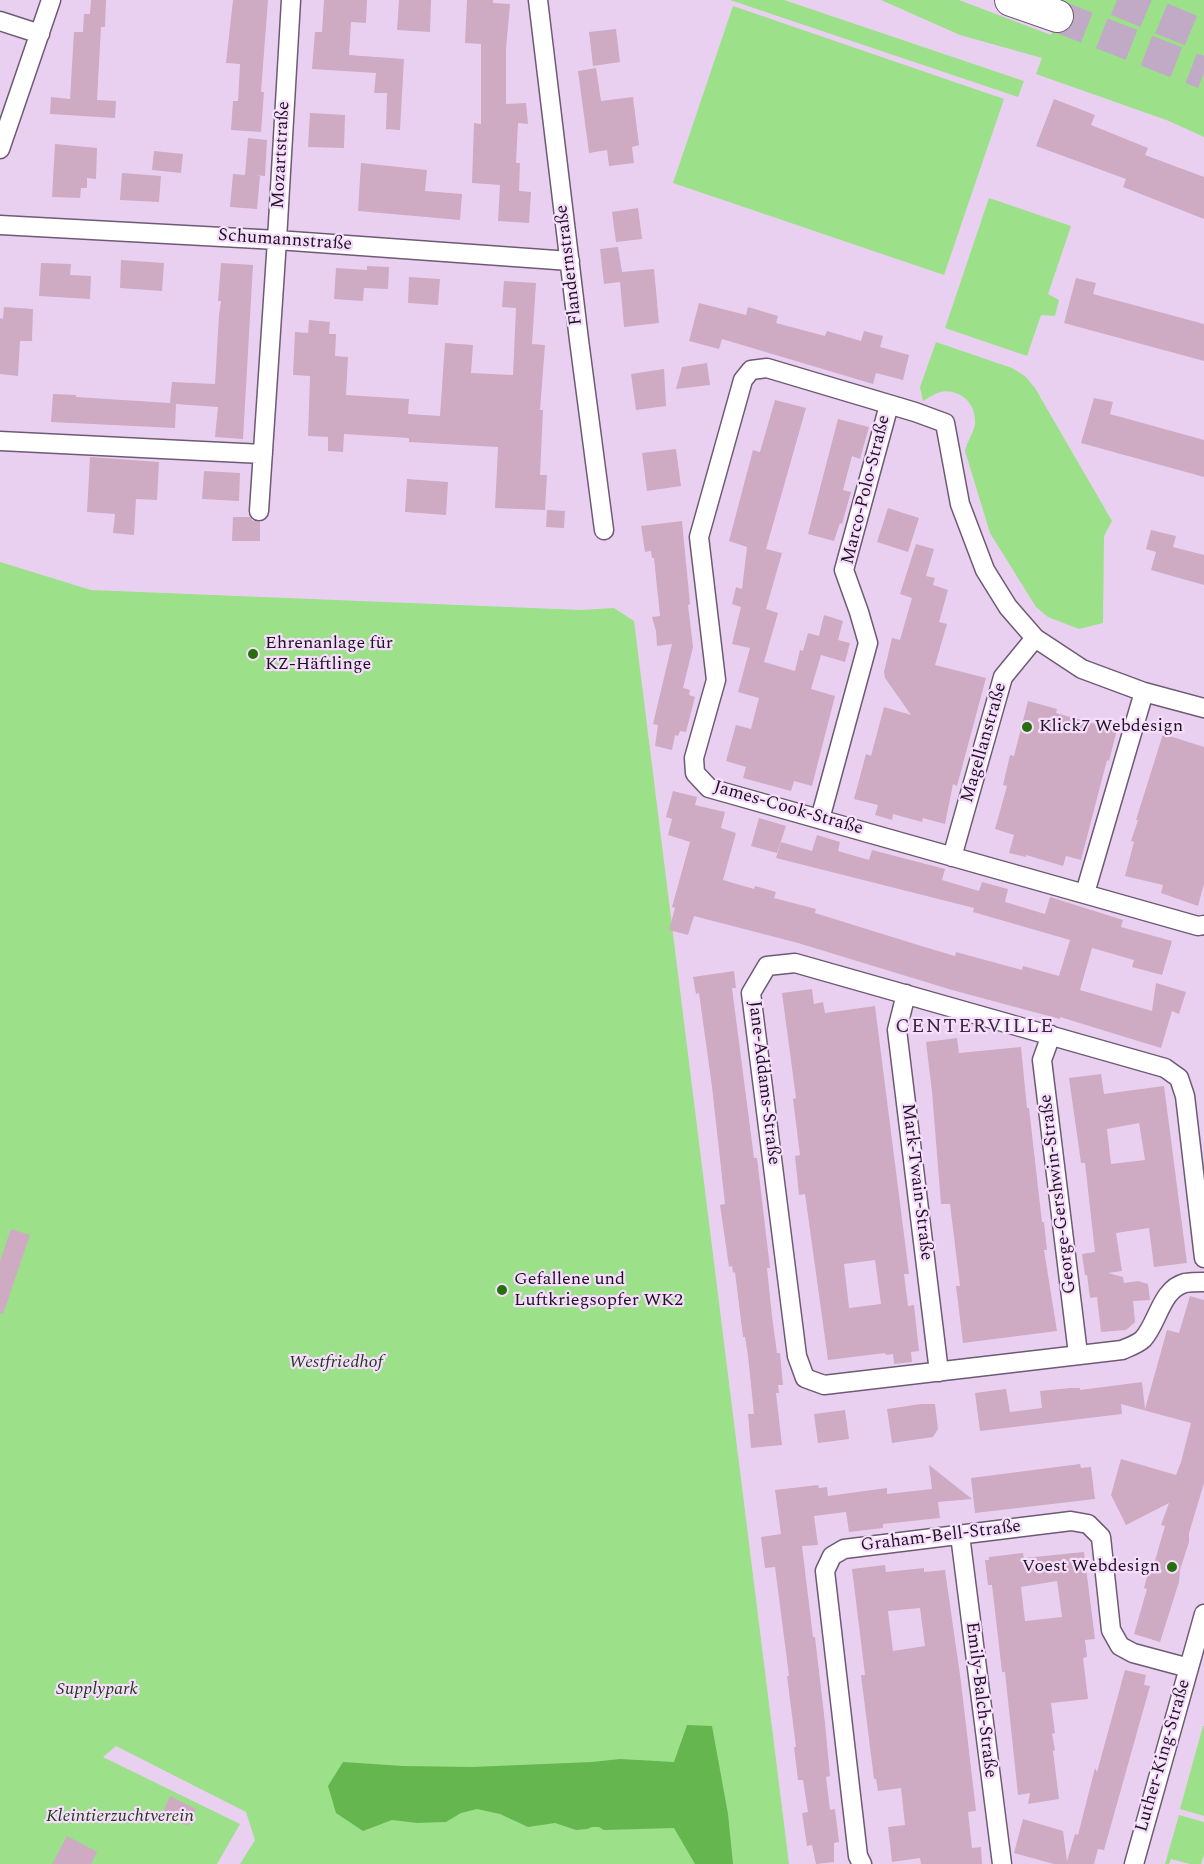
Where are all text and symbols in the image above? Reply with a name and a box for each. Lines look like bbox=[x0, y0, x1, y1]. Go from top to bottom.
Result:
street label: Mozartstraße bbox=[268, 101, 296, 209]
street label: Flandernstraße bbox=[552, 203, 588, 327]
street label: Schumannstraße bbox=[217, 226, 353, 256]
street label: Marco-Polo-Straße bbox=[838, 413, 896, 567]
place label: Ehrenanlage für KZ-Häftlinge bbox=[265, 633, 393, 676]
marker: Ehrenanlage für KZ-Häftlinge bbox=[246, 647, 260, 661]
street label: Magellanstraße bbox=[958, 680, 1012, 806]
place label: Klick7 Webdesign bbox=[1039, 716, 1183, 738]
marker: Klick7 Webdesign bbox=[1020, 720, 1034, 734]
street label: James-Cook-Straße bbox=[711, 777, 865, 841]
street label: Jane-Addams-Straße bbox=[742, 1000, 784, 1166]
district label: CENTERVILLE bbox=[895, 1016, 1055, 1040]
street label: George-Gershwin-Straße bbox=[1036, 1093, 1082, 1295]
street label: Mark-Twain-Straße bbox=[896, 1102, 936, 1262]
place label: Gefallene und Luftkriegsopfer WK2 bbox=[514, 1269, 683, 1312]
marker: Gefallene und Luftkriegsopfer WK2 bbox=[495, 1283, 509, 1297]
park label: Westfriedhof bbox=[289, 1352, 383, 1374]
street label: Graham-Bell-Straße bbox=[860, 1516, 1022, 1558]
place label: Voest Webdesign bbox=[1022, 1556, 1160, 1578]
marker: Voest Webdesign bbox=[1165, 1560, 1179, 1574]
street label: Emily-Balch-Straße bbox=[960, 1621, 1000, 1779]
street label: Luther-King-Straße bbox=[1132, 1677, 1196, 1835]
park label: Supplypark bbox=[56, 1679, 138, 1701]
park label: Kleintierzuchtverein bbox=[46, 1806, 194, 1828]

